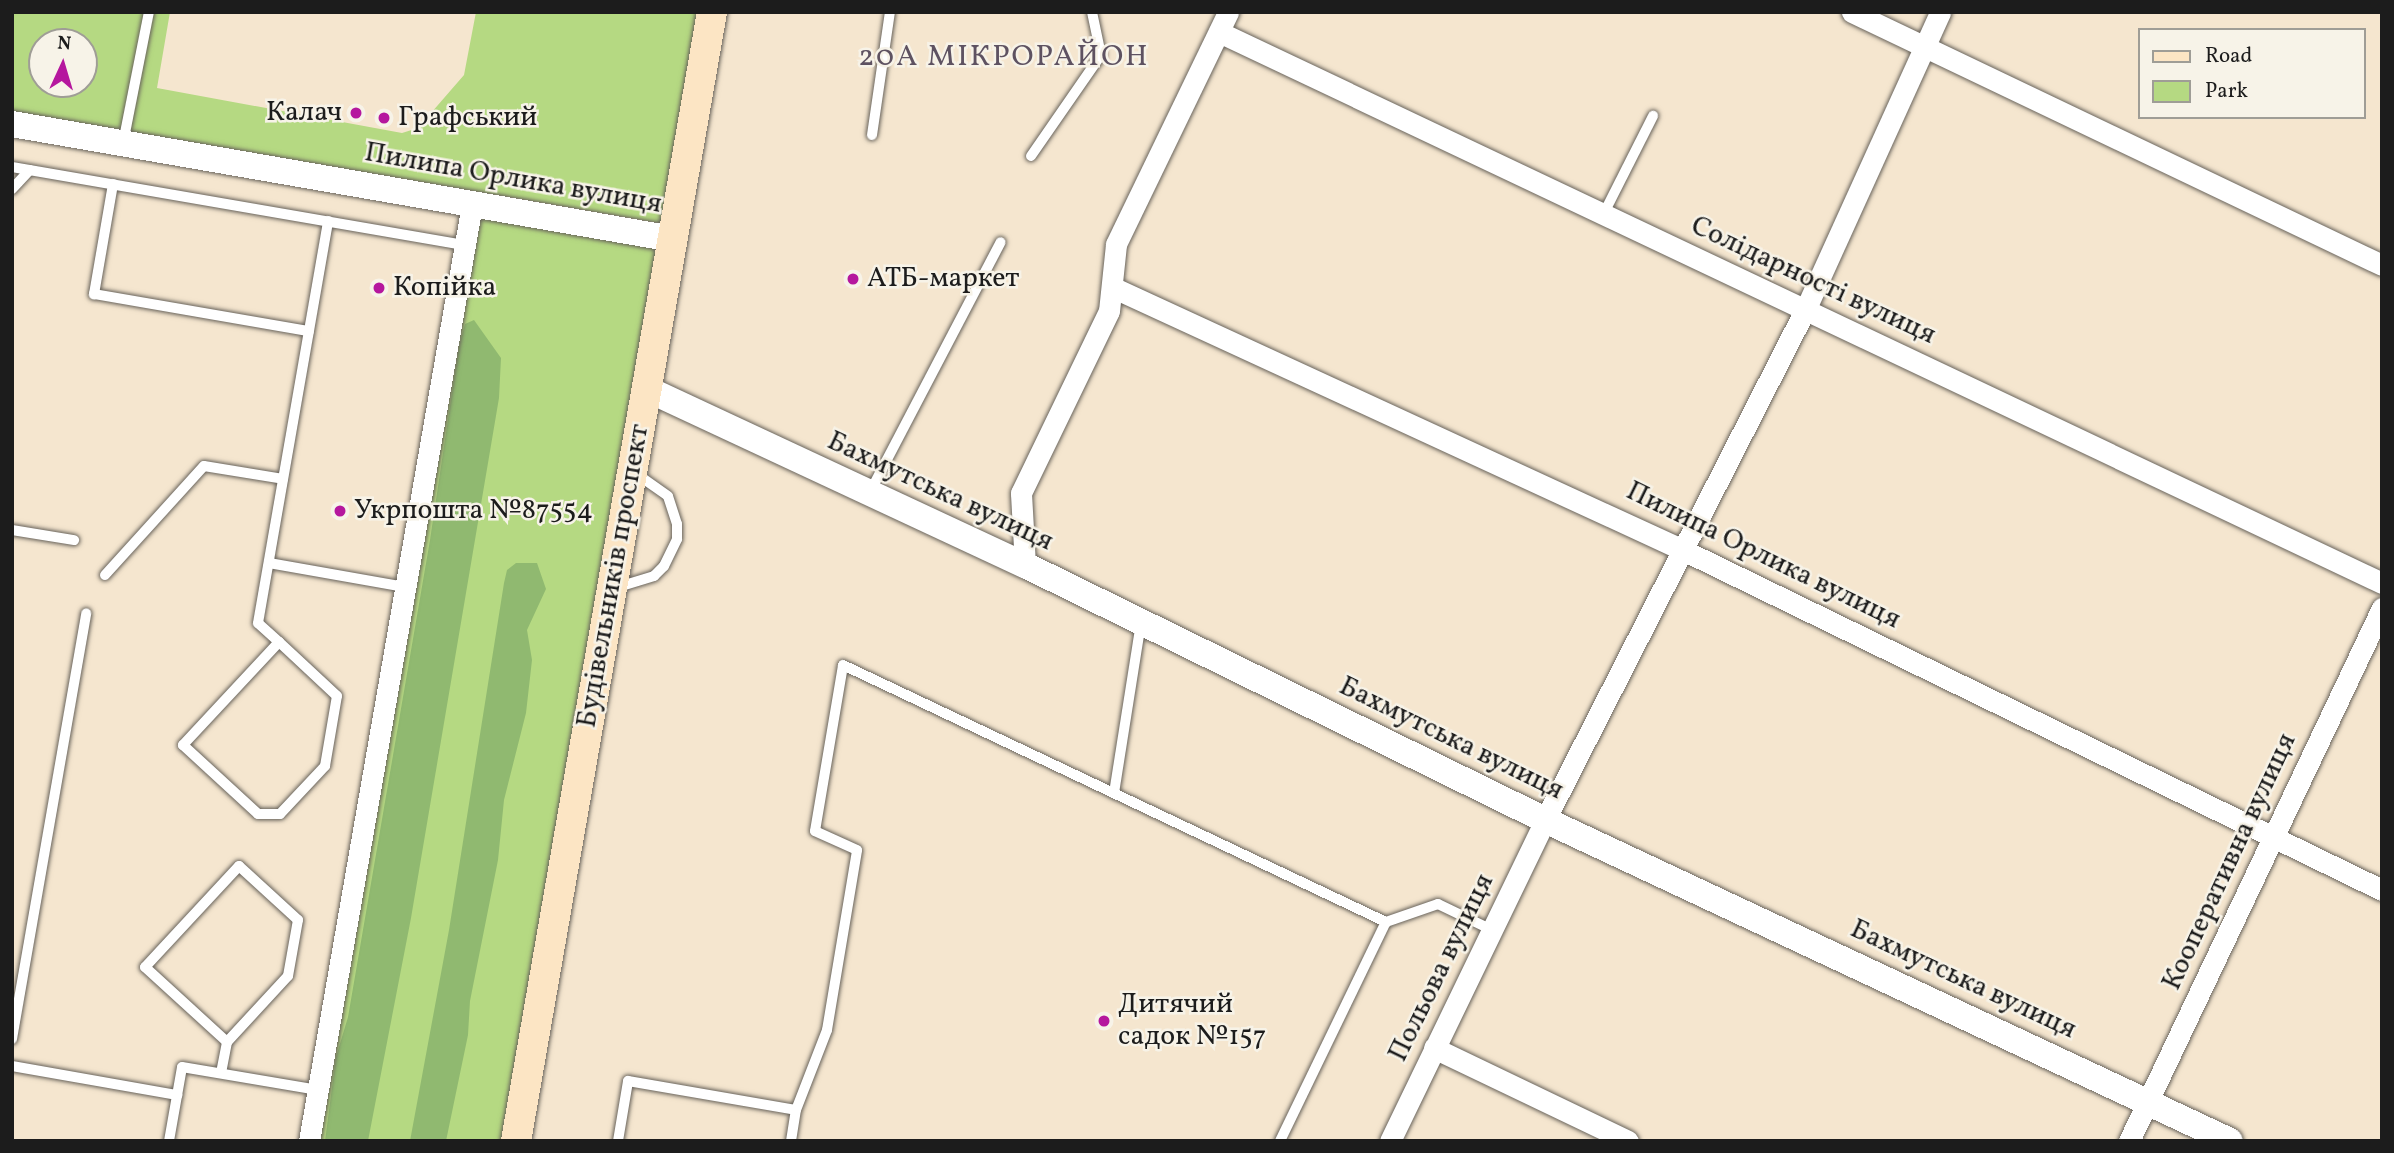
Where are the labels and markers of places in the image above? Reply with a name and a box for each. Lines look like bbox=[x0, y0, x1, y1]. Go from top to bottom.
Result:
place label: Калач bbox=[266, 96, 342, 130]
place label: Графський bbox=[398, 101, 537, 135]
marker: Калач bbox=[348, 105, 364, 121]
marker: Графський bbox=[376, 110, 392, 126]
place label: АТБ-маркет bbox=[867, 262, 1019, 296]
place label: Копійка bbox=[393, 271, 496, 305]
marker: АТБ-маркет bbox=[845, 271, 861, 287]
marker: Копійка bbox=[371, 280, 387, 296]
place label: Укрпошта №87554 bbox=[354, 494, 593, 528]
marker: Укрпошта №87554 bbox=[332, 503, 348, 519]
place label: Дитячий садок №157 bbox=[1118, 988, 1266, 1054]
marker: Дитячий садок №157 bbox=[1096, 1013, 1112, 1029]

